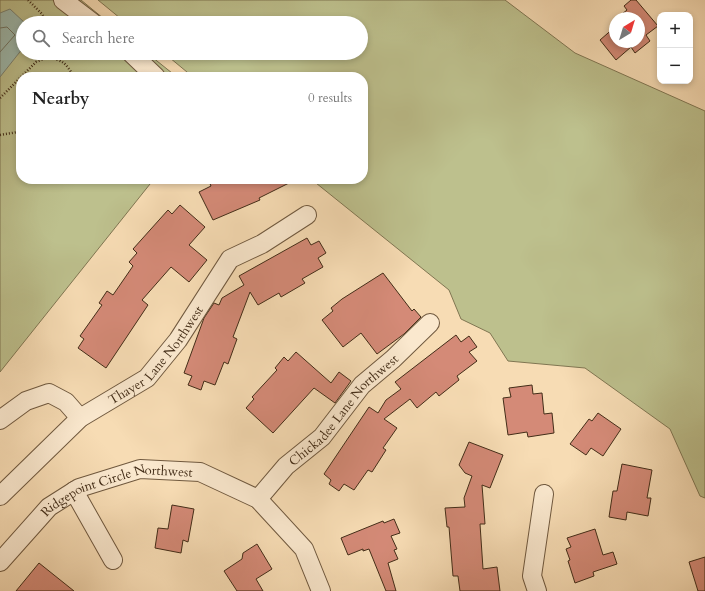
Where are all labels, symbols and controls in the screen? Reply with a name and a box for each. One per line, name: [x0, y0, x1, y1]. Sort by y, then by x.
north arrow: [609, 12, 645, 48]
map controls: [657, 12, 693, 84]
button: +: [657, 12, 693, 48]
search box: [16, 16, 368, 60]
icon: search: [30, 27, 52, 49]
text: Search here: [62, 28, 135, 48]
button: −: [657, 48, 693, 84]
text: Nearby: [32, 87, 89, 110]
text: 0 results: [308, 89, 352, 107]
street label: Thayer Lane Northwest: [105, 302, 208, 409]
street label: Chickadee Lane Northwest: [285, 351, 403, 470]
street label: Ridgepoint Circle Northwest: [37, 460, 193, 521]

